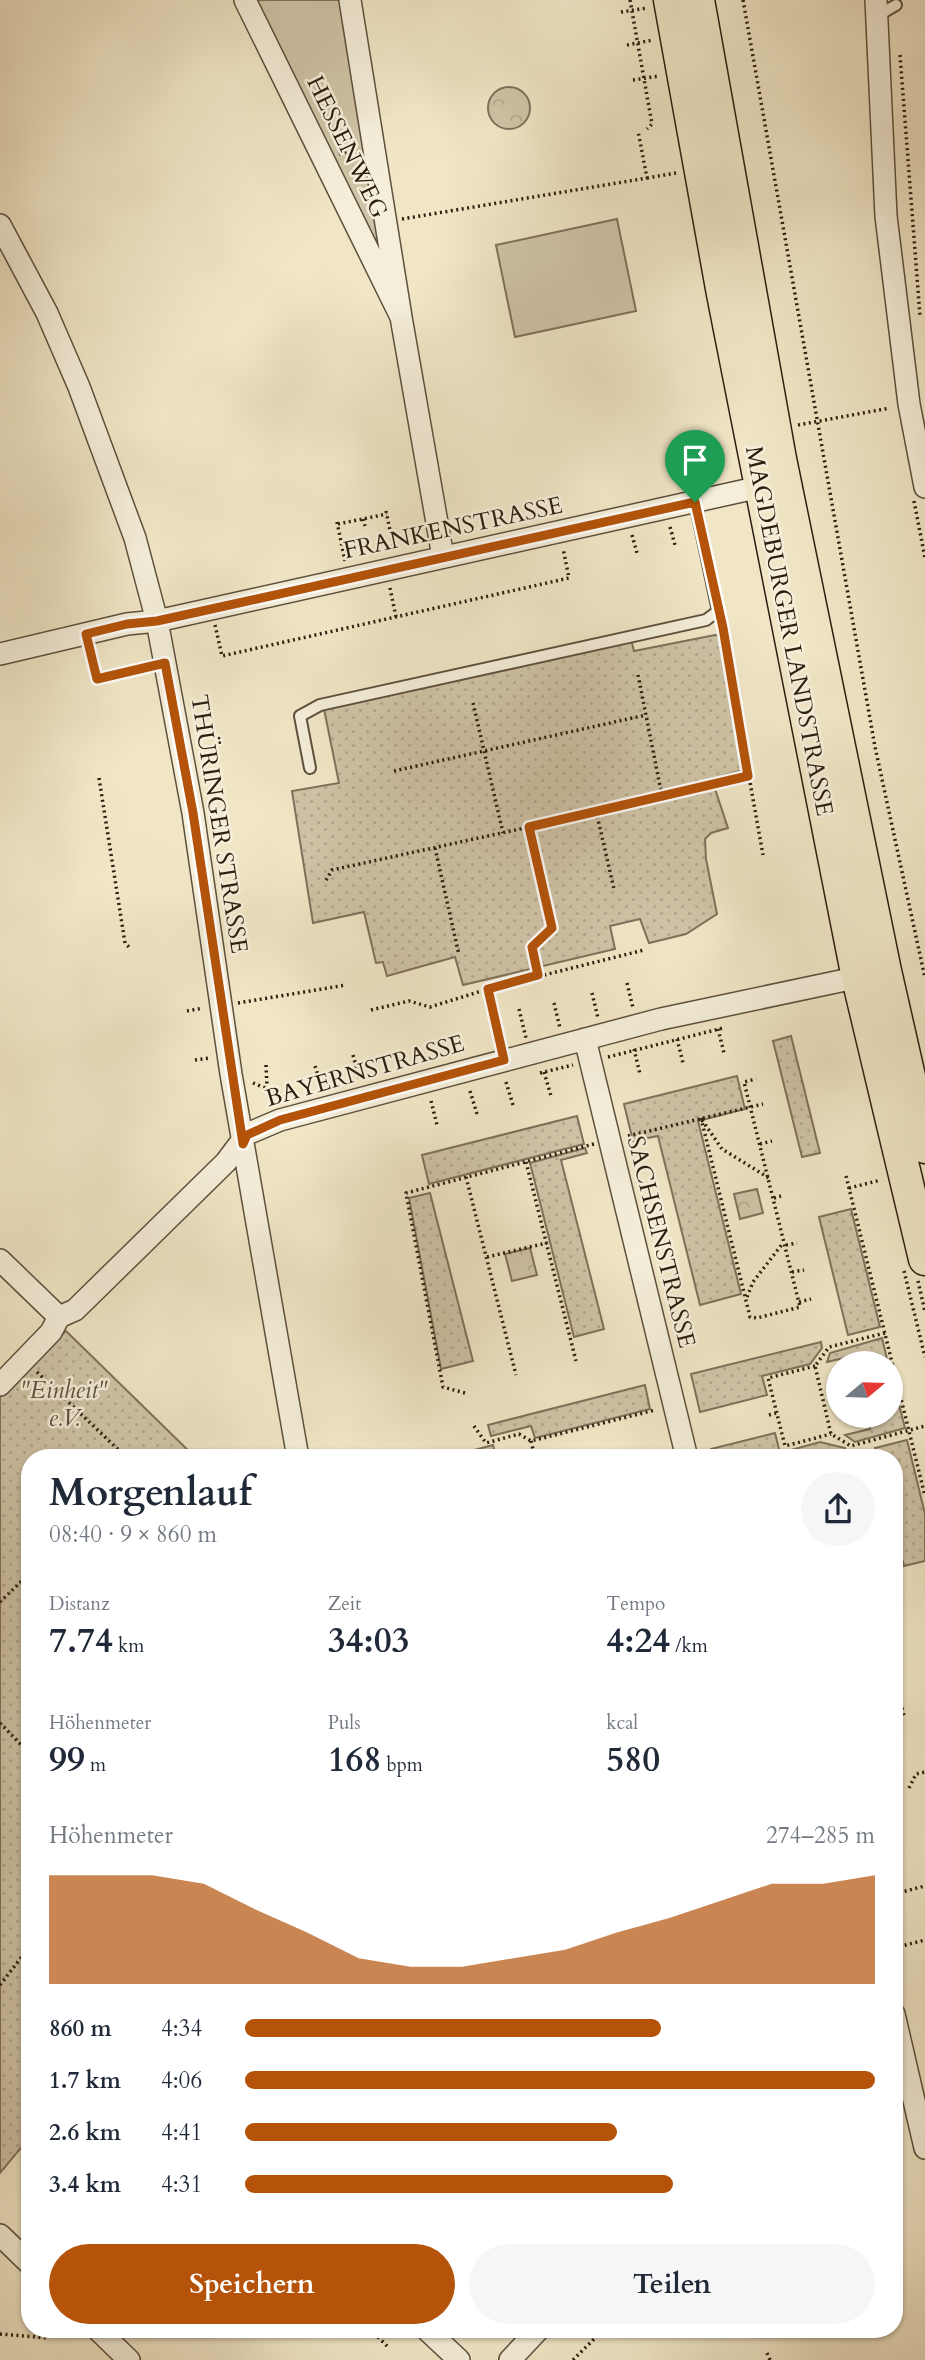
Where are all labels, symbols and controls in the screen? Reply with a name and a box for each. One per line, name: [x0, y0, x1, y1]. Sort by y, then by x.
street label: HESSENWEG: [298, 70, 396, 224]
pin: [665, 430, 725, 502]
icon: arrive: [676, 441, 714, 479]
street label: MAGDEBURGER LANDSTRASSE: [737, 443, 841, 819]
street label: FRANKENSTRASSE: [340, 489, 566, 567]
street label: THÜRINGER STRASSE: [182, 692, 256, 956]
street label: BAYERNSTRASSE: [262, 1027, 468, 1115]
street label: SACHSENSTRASSE: [619, 1133, 703, 1351]
north arrow: [826, 1351, 903, 1428]
map controls: [826, 1351, 903, 1428]
park label: "Einheit" e.V.: [20, 1374, 108, 1435]
text: Morgenlauf: [49, 1467, 252, 1519]
button: share: [801, 1472, 875, 1546]
text: 08:40 · 9 × 860 m: [49, 1519, 217, 1550]
text: Distanz: [49, 1591, 110, 1617]
text: Zeit: [328, 1591, 361, 1617]
text: Tempo: [606, 1591, 665, 1617]
text: 7.74: [49, 1617, 113, 1665]
text: 34:03: [328, 1617, 410, 1665]
text: 4:24: [606, 1617, 670, 1665]
text: km: [113, 1633, 144, 1659]
text: /km: [670, 1633, 708, 1659]
text: Höhenmeter: [49, 1710, 151, 1736]
text: Puls: [328, 1710, 361, 1736]
text: kcal: [606, 1710, 638, 1736]
text: 99: [49, 1736, 85, 1784]
text: 168: [328, 1736, 381, 1784]
text: 580: [606, 1736, 660, 1784]
text: m: [85, 1752, 106, 1778]
text: bpm: [381, 1752, 423, 1778]
text: Höhenmeter: [49, 1820, 173, 1851]
text: 274–285 m: [766, 1820, 875, 1851]
text: 860 m: [49, 2013, 112, 2044]
text: 4:34: [161, 2013, 202, 2044]
text: 1.7 km: [49, 2065, 121, 2096]
text: 4:06: [161, 2065, 202, 2096]
text: 2.6 km: [49, 2117, 121, 2148]
text: 4:41: [161, 2117, 202, 2148]
text: 3.4 km: [49, 2169, 121, 2200]
text: 4:31: [161, 2169, 202, 2200]
button: Speichern: [49, 2244, 455, 2324]
button: Teilen: [469, 2244, 875, 2324]

